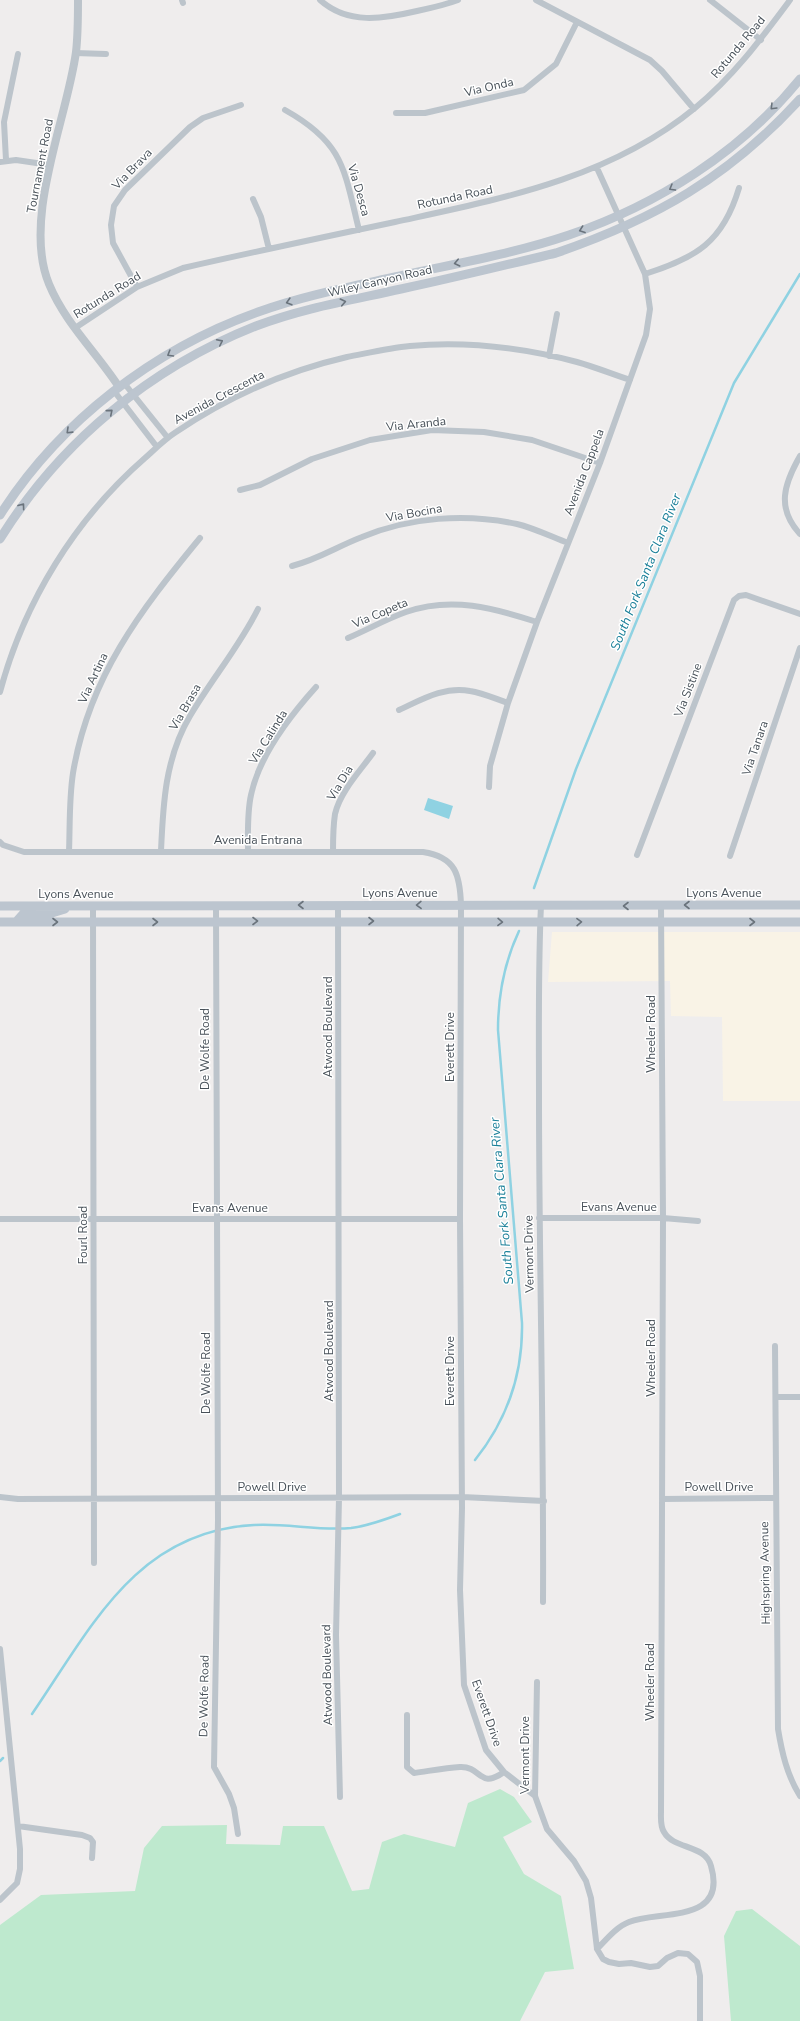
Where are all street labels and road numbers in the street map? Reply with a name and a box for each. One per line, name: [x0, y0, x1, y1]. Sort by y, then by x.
street label: Rotunda Road: [707, 13, 769, 81]
street label: Via Onda: [462, 74, 515, 101]
street label: Tournament Road: [23, 117, 57, 215]
street label: Via Brava: [108, 145, 156, 194]
street label: Via Desca: [344, 161, 374, 218]
street label: Rotunda Road: [416, 181, 494, 213]
street label: Wiley Canyon Road: [326, 261, 434, 301]
street label: Rotunda Road: [70, 268, 144, 322]
street label: Avenida Crescenta: [171, 366, 267, 428]
street label: Via Aranda: [384, 413, 447, 435]
street label: Avenida Cappela: [560, 426, 608, 518]
street label: Via Bocina: [384, 500, 443, 526]
street label: Via Copeta: [349, 594, 410, 632]
street label: Via Artina: [74, 650, 112, 707]
street label: Via Sistine: [670, 661, 706, 720]
street label: Via Brasa: [165, 681, 205, 734]
street label: Via Calinda: [244, 707, 291, 768]
street label: Via Tanara: [738, 718, 772, 778]
street label: Via Dia: [323, 762, 357, 804]
street label: Avenida Entrana: [214, 832, 302, 848]
street label: Lyons Avenue: [362, 885, 438, 901]
street label: Lyons Avenue: [686, 885, 762, 901]
street label: Lyons Avenue: [38, 886, 114, 902]
street label: Atwood Boulevard: [320, 976, 336, 1078]
street label: Wheeler Road: [643, 995, 659, 1073]
street label: De Wolfe Road: [197, 1008, 213, 1090]
street label: Everett Drive: [442, 1012, 458, 1082]
street label: Evans Avenue: [581, 1199, 657, 1215]
street label: Evans Avenue: [192, 1200, 268, 1216]
street label: Fourl Road: [75, 1206, 91, 1264]
street label: Vermont Drive: [520, 1215, 538, 1294]
street label: Atwood Boulevard: [321, 1300, 337, 1402]
street label: Wheeler Road: [643, 1319, 659, 1397]
street label: De Wolfe Road: [198, 1332, 214, 1414]
street label: Everett Drive: [442, 1336, 458, 1406]
street label: Powell Drive: [238, 1479, 306, 1495]
street label: Powell Drive: [685, 1479, 753, 1495]
street label: Highspring Avenue: [756, 1521, 774, 1625]
street label: Atwood Boulevard: [318, 1624, 336, 1726]
street label: Wheeler Road: [642, 1643, 658, 1721]
street label: De Wolfe Road: [195, 1655, 213, 1737]
street label: Everett Drive: [468, 1677, 506, 1749]
street label: Vermont Drive: [517, 1716, 533, 1795]

